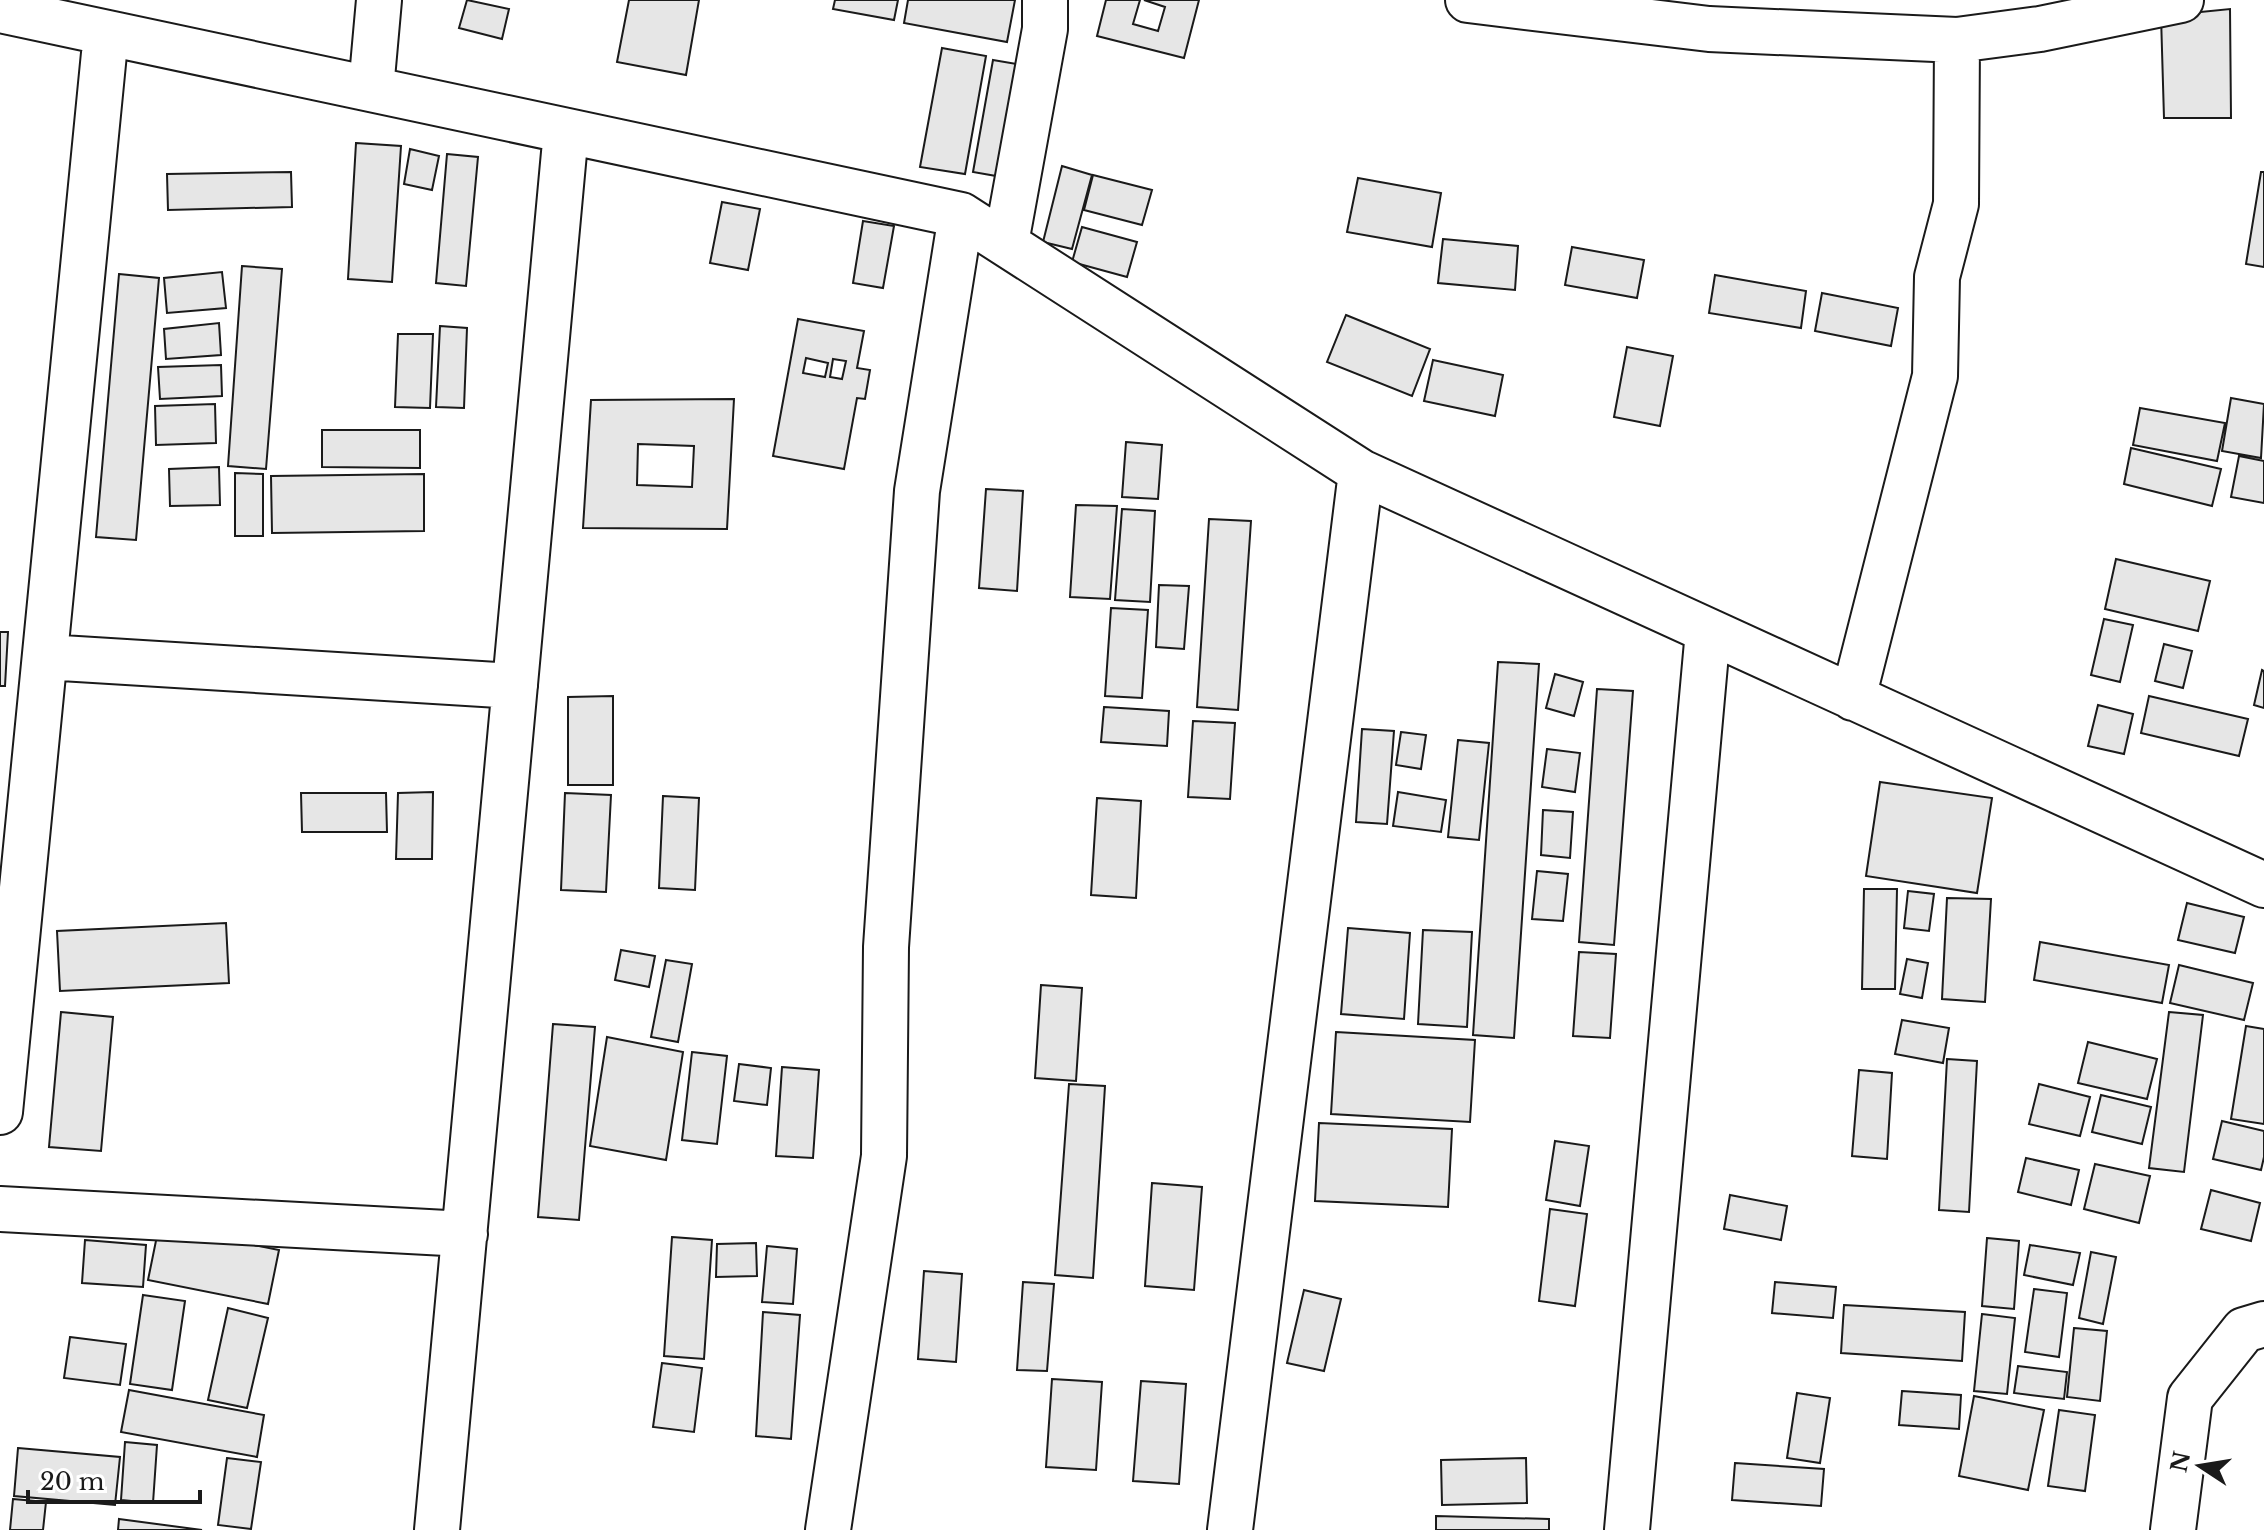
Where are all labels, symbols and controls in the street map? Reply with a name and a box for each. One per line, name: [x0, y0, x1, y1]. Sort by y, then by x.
north arrow: [2160, 1426, 2240, 1506]
text: N: [2166, 1449, 2196, 1475]
scale bar: [28, 1454, 200, 1504]
text: 20 m: [40, 1467, 105, 1496]

